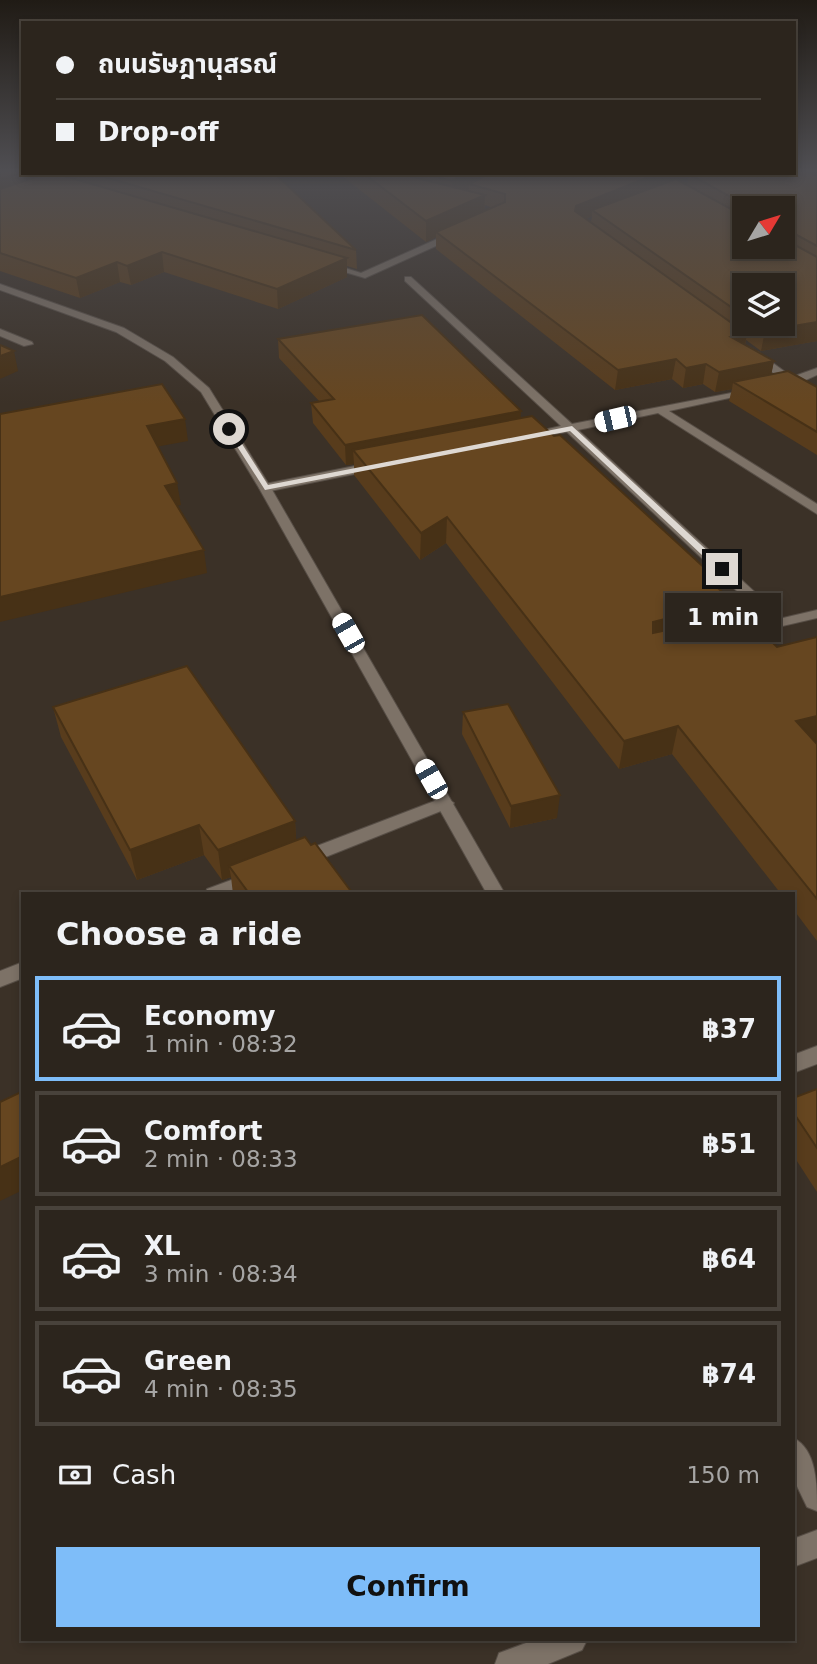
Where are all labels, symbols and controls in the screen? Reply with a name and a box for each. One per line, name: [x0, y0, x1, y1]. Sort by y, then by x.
text: ถนนรัษฎานุสรณ์: [98, 49, 277, 79]
text: Drop-off: [98, 117, 219, 147]
north arrow: [732, 196, 794, 259]
map controls: [732, 196, 795, 336]
button: layers: [732, 273, 795, 336]
car: [593, 404, 638, 434]
route start: [213, 413, 245, 445]
route end: [706, 553, 738, 585]
callout: 1 min: [664, 594, 780, 642]
text: 1 min: [687, 604, 759, 630]
car: [329, 610, 368, 656]
car: [412, 756, 451, 802]
text: Choose a ride: [56, 915, 302, 953]
icon: car: [60, 997, 123, 1060]
text: Economy: [144, 1001, 275, 1031]
text: ฿37: [702, 1014, 756, 1044]
text: 1 min · 08:32: [144, 1031, 298, 1057]
icon: car: [60, 1112, 123, 1175]
text: Comfort: [144, 1116, 262, 1146]
text: ฿51: [702, 1129, 756, 1159]
text: 2 min · 08:33: [144, 1146, 298, 1172]
icon: car: [60, 1227, 123, 1290]
text: XL: [144, 1231, 181, 1261]
text: ฿64: [702, 1244, 756, 1274]
text: 3 min · 08:34: [144, 1261, 298, 1287]
icon: car: [60, 1342, 123, 1405]
text: Green: [144, 1346, 232, 1376]
text: ฿74: [702, 1359, 756, 1389]
text: 4 min · 08:35: [144, 1376, 298, 1402]
icon: cash: [56, 1456, 94, 1494]
text: Cash: [112, 1460, 176, 1490]
text: 150 m: [686, 1462, 760, 1488]
button: Confirm: [56, 1547, 760, 1627]

